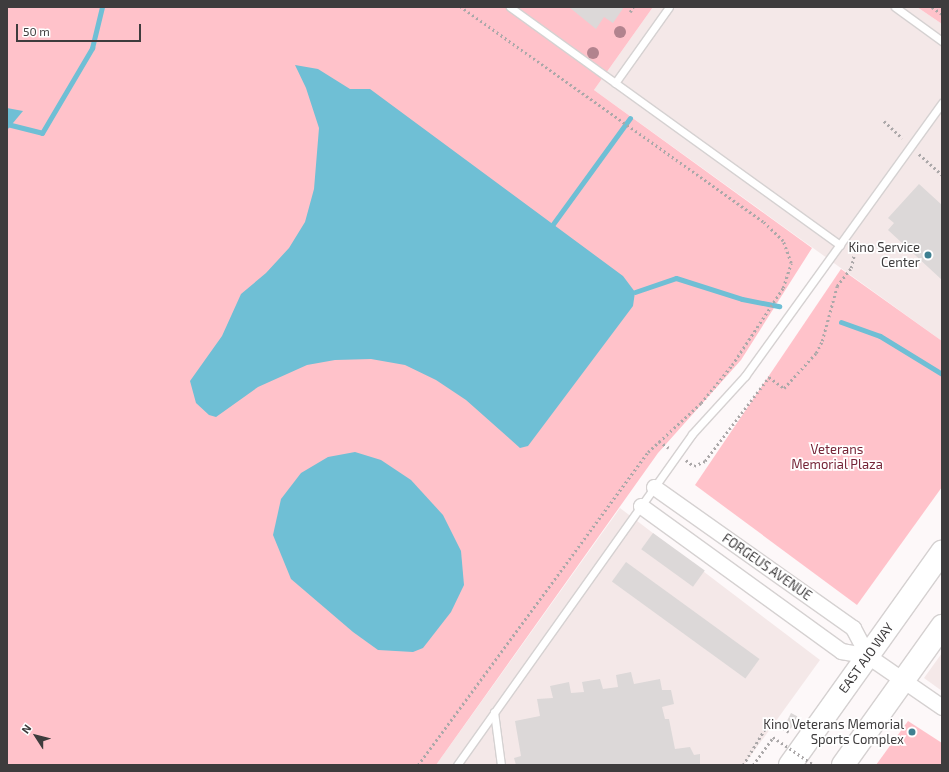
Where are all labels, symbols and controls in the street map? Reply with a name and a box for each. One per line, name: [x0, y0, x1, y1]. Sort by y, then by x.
scale bar: [18, 16, 143, 42]
text: 50 m: [23, 24, 50, 38]
place label: Kino Service Center: [848, 240, 920, 271]
marker: Kino Service Center: [923, 250, 933, 260]
park label: Veterans Memorial Plaza: [791, 442, 883, 473]
street label: FORGEUS AVENUE: [719, 530, 815, 604]
street label: EAST AJO WAY: [835, 619, 897, 697]
north arrow: [16, 716, 56, 756]
place label: Kino Veterans Memorial Sports Complex: [763, 717, 904, 748]
text: N: [18, 722, 33, 736]
marker: Kino Veterans Memorial Sports Complex: [907, 727, 917, 737]

